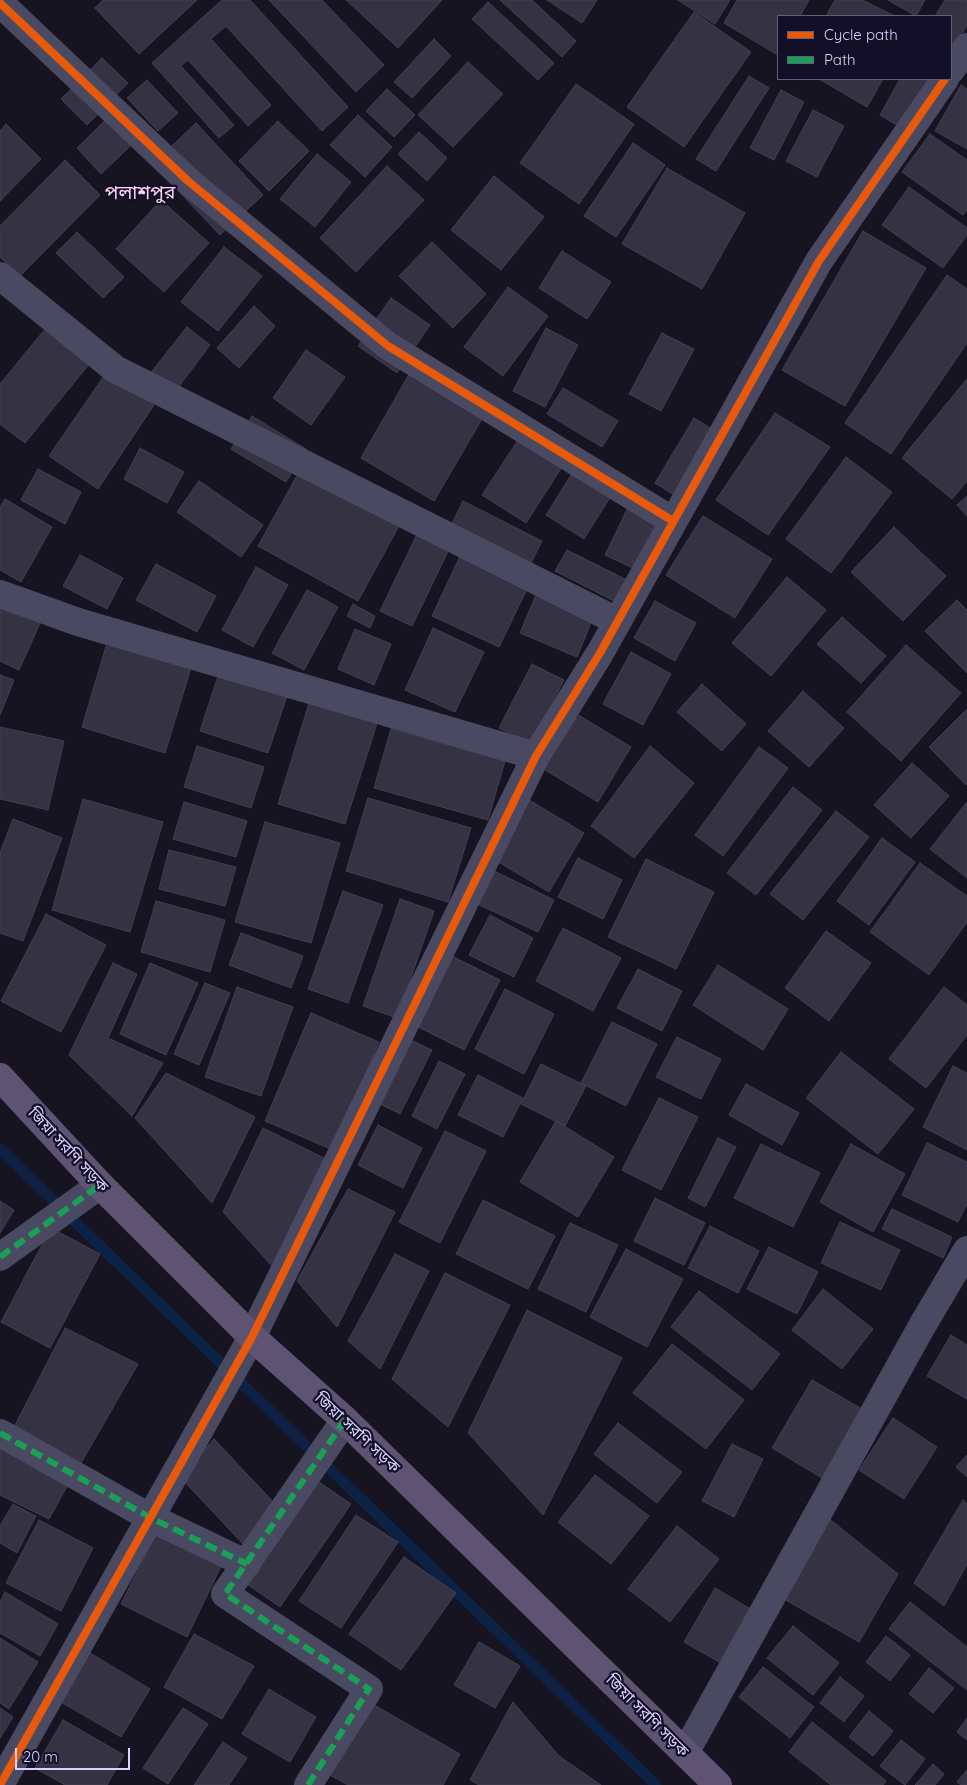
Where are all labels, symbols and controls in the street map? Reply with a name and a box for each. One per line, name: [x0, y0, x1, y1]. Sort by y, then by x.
legend: [777, 15, 952, 80]
text: Cycle path: [824, 25, 898, 44]
text: Path: [824, 50, 856, 69]
district label: পলাশপুর: [105, 182, 175, 204]
street label: জিয়া সরণি সড়ক: [24, 1104, 112, 1196]
street label: জিয়া সরণি সড়ক: [311, 1389, 403, 1477]
street label: জিয়া সরণি সড়ক: [602, 1671, 692, 1761]
scale bar: [18, 1738, 132, 1770]
text: 20 m: [23, 1747, 58, 1766]

